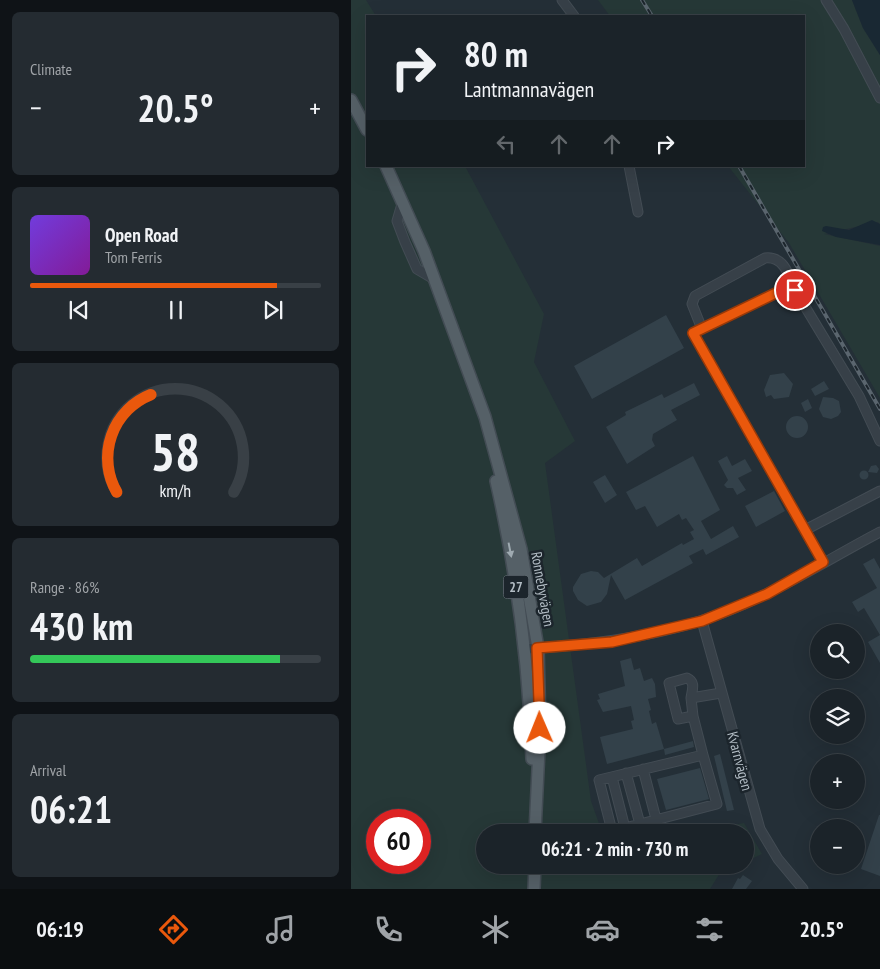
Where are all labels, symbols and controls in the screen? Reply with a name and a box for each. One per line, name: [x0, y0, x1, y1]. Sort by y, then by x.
text: 80 m: [464, 31, 528, 77]
icon: right: [381, 35, 446, 100]
text: Climate: [30, 59, 72, 79]
text: Lantmannavägen: [464, 75, 594, 103]
text: 20.5°: [137, 83, 214, 132]
text: −: [30, 89, 42, 126]
text: +: [309, 89, 321, 126]
icon: left: [492, 130, 520, 158]
icon: ahead: [545, 130, 573, 158]
icon: ahead: [598, 130, 626, 158]
icon: right: [651, 130, 679, 158]
text: Open Road: [105, 223, 178, 247]
text: Tom Ferris: [105, 247, 162, 267]
pin: [774, 269, 816, 311]
icon: arrive: [781, 276, 809, 304]
icon: previous: [65, 296, 93, 324]
icon: pause: [162, 296, 190, 324]
icon: next: [259, 296, 287, 324]
text: 58: [151, 418, 200, 485]
text: km/h: [160, 479, 191, 502]
one-way arrow: [506, 542, 514, 557]
street label: Ronnebyvägen: [527, 550, 559, 628]
road number: 27: [503, 576, 529, 598]
text: Range · 86%: [30, 577, 99, 597]
text: 430 km: [30, 601, 133, 650]
map controls: [810, 624, 865, 874]
button: search: [810, 624, 865, 679]
button: layers: [810, 689, 865, 744]
position arrow: [513, 701, 565, 753]
street label: Kvarnvägen: [723, 729, 757, 793]
button: +: [810, 754, 865, 809]
text: Arrival: [30, 760, 66, 780]
text: 06:21: [30, 784, 112, 833]
speed limit sign: 60: [366, 809, 431, 874]
button: −: [810, 819, 865, 874]
text: 06:21 · 2 min · 730 m: [542, 837, 688, 861]
icon: directions: [156, 912, 191, 947]
icon: music: [263, 912, 298, 947]
icon: phone: [371, 912, 406, 947]
icon: climate: [478, 912, 513, 947]
icon: car: [585, 912, 620, 947]
icon: filters: [692, 912, 727, 947]
text: 06:19: [36, 915, 84, 943]
text: 20.5°: [800, 915, 844, 943]

